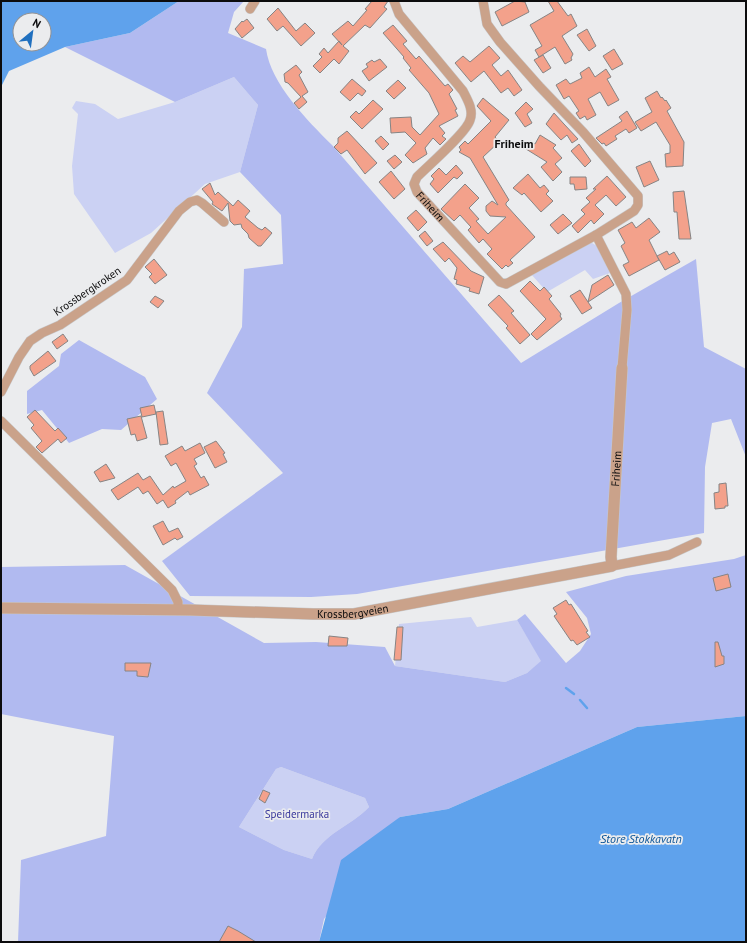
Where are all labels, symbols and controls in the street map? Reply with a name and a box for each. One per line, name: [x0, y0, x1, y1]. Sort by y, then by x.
north arrow: [12, 12, 52, 52]
text: N: [30, 15, 43, 31]
district label: Friheim: [494, 136, 534, 151]
street label: Friheim: [413, 189, 448, 225]
street label: Krossbergkroken: [51, 263, 123, 319]
street label: Friheim: [608, 450, 624, 487]
street label: Krossbergveien: [317, 601, 390, 621]
park label: Speidermarka: [265, 807, 329, 821]
water label: Store Stokkavatn: [600, 831, 682, 846]

